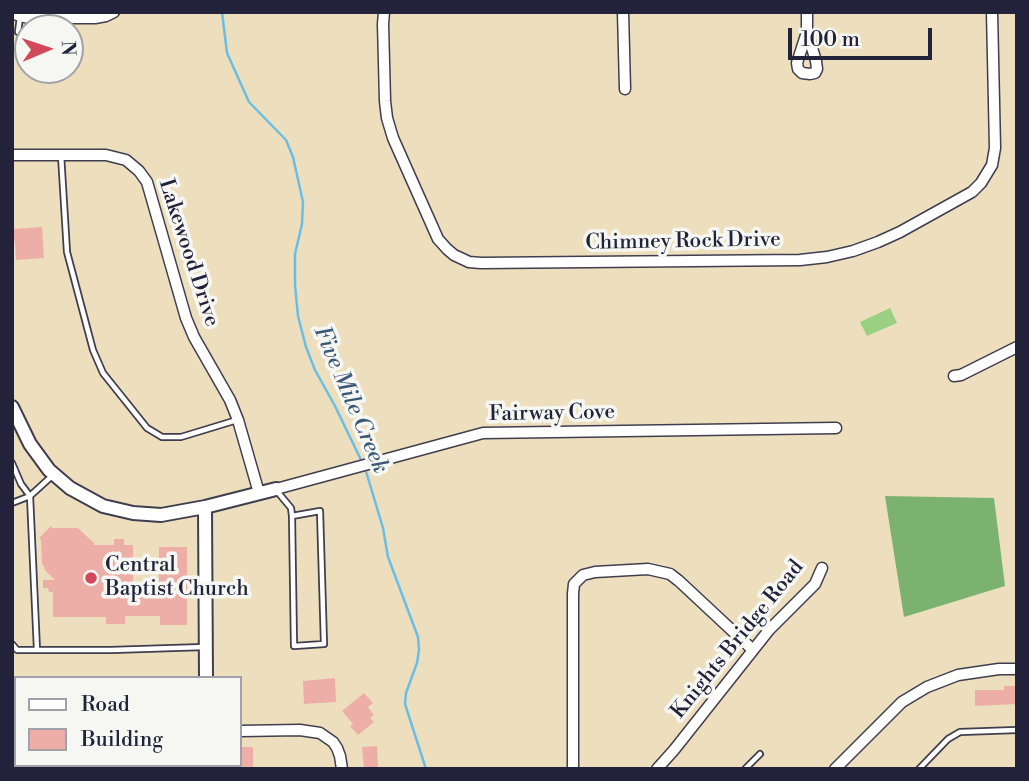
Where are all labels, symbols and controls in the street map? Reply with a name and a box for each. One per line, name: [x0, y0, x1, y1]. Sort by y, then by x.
north arrow: [14, 14, 84, 84]
scale bar: [791, 14, 934, 58]
text: 100 m: [801, 27, 860, 53]
text: N: [56, 40, 80, 56]
street label: Lakewood Drive: [152, 176, 224, 330]
street label: Chimney Rock Drive: [585, 228, 781, 256]
water label: Five Mile Creek: [307, 322, 393, 478]
street label: Fairway Cove: [489, 400, 615, 428]
place label: Central Baptist Church: [105, 553, 249, 603]
street label: Knights Bridge Road: [666, 556, 810, 724]
marker: Central Baptist Church: [83, 570, 99, 586]
legend: [14, 676, 242, 767]
text: Road: [81, 692, 130, 718]
text: Building: [81, 727, 163, 753]

